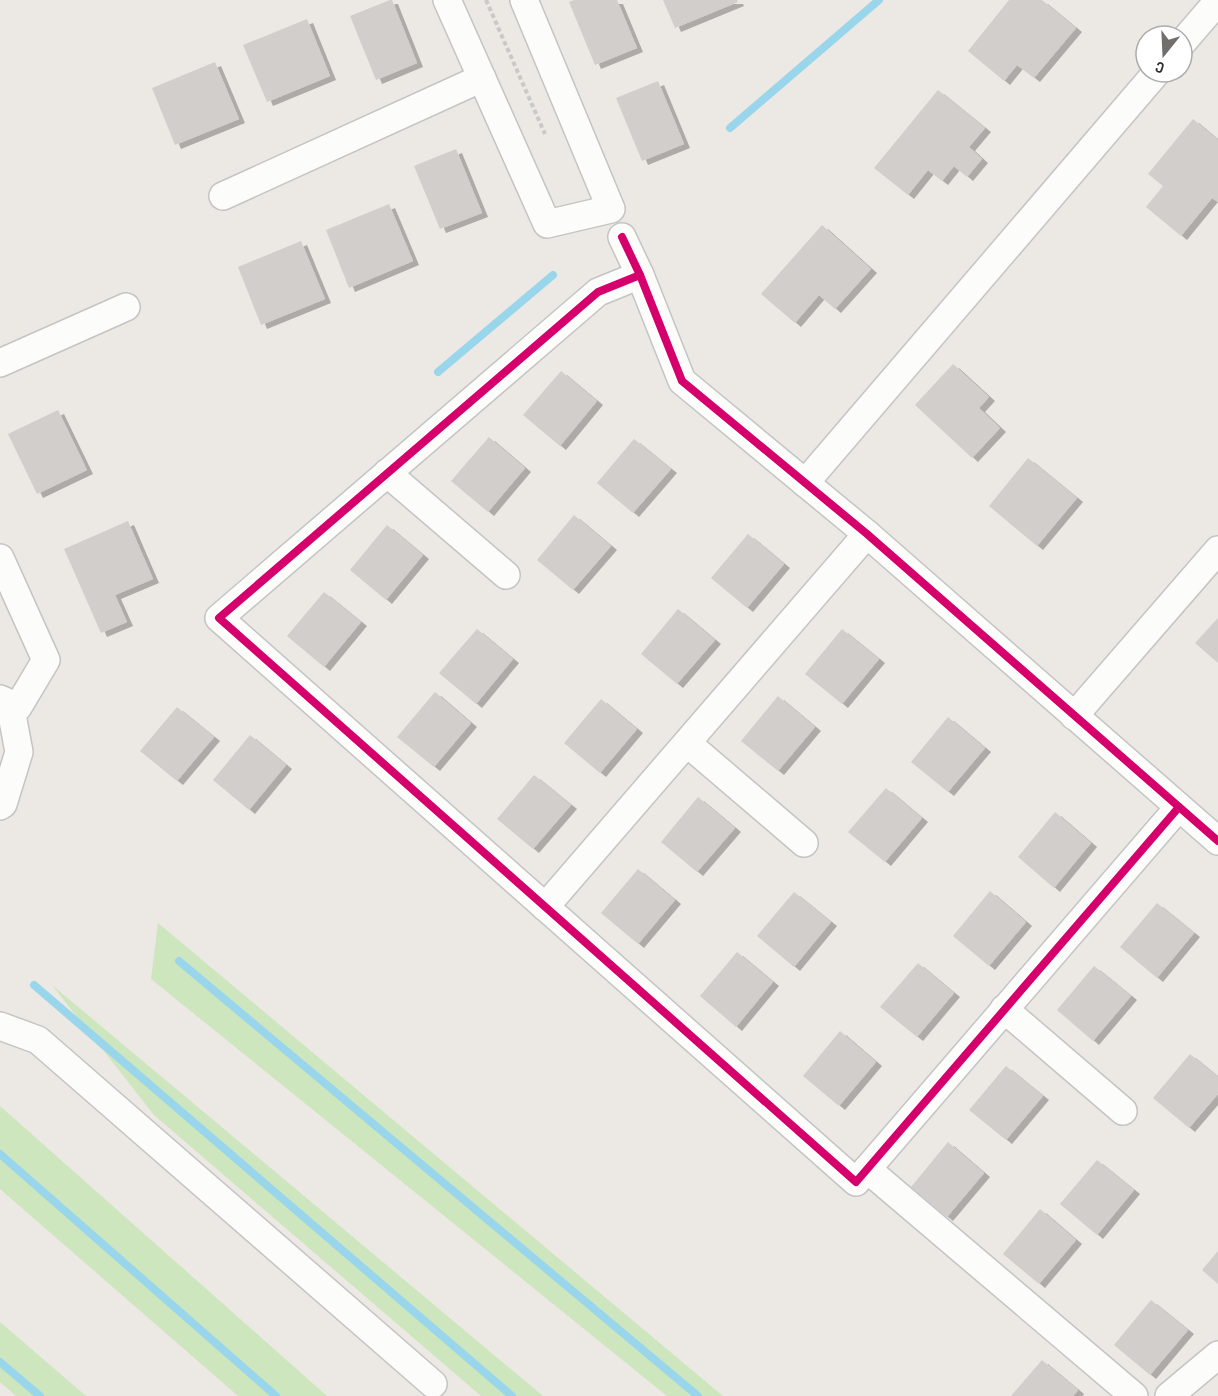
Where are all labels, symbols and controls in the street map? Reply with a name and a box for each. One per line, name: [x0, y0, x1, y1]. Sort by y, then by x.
north arrow: [1134, 24, 1194, 84]
text: С: [1153, 57, 1167, 77]

